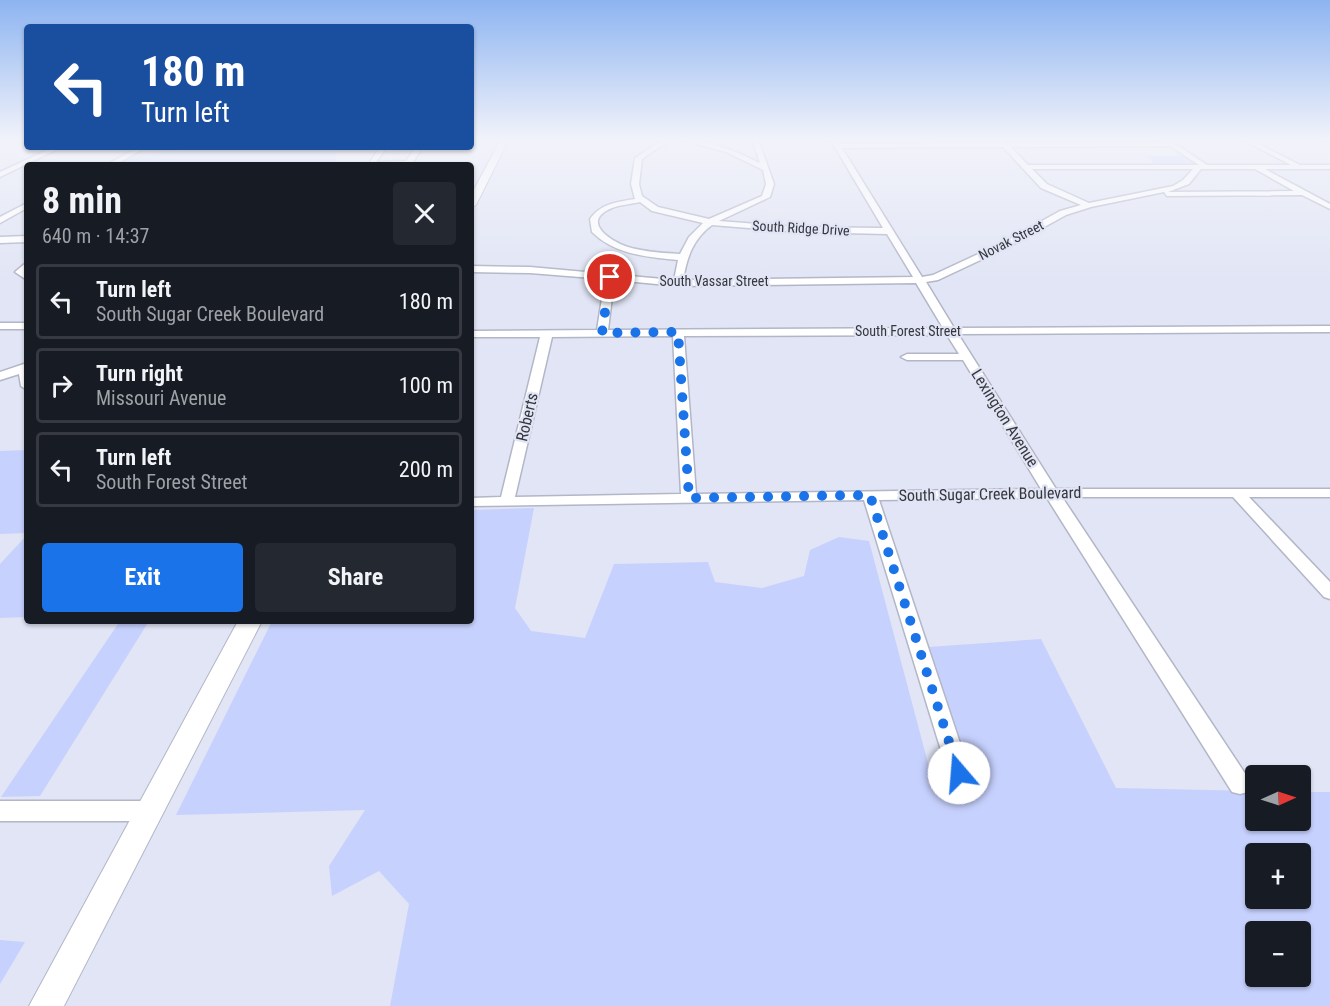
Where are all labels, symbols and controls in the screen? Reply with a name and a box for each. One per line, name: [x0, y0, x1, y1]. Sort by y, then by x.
text: 180 m: [141, 47, 246, 96]
icon: left: [42, 48, 120, 126]
text: Turn left: [141, 97, 230, 129]
text: 8 min: [42, 180, 122, 222]
button: close: [393, 182, 456, 245]
street label: South Ridge Drive: [752, 217, 850, 239]
street label: Novak Street: [976, 217, 1046, 263]
text: 640 m · 14:37: [42, 224, 149, 248]
pin: [584, 251, 635, 302]
icon: arrive: [593, 260, 626, 293]
street label: South Vassar Street: [659, 273, 769, 289]
text: Turn left: [96, 277, 171, 302]
icon: left: [45, 285, 78, 318]
text: 180 m: [399, 289, 453, 314]
text: South Sugar Creek Boulevard: [96, 302, 324, 326]
street label: South Forest Street: [855, 323, 961, 339]
text: Turn right: [96, 361, 183, 386]
street label: Lexington Avenue: [967, 366, 1043, 470]
icon: right: [45, 369, 78, 402]
text: 100 m: [399, 373, 453, 398]
text: Missouri Avenue: [96, 386, 227, 410]
street label: Roberts: [512, 391, 542, 443]
text: Turn left: [96, 445, 171, 470]
icon: left: [45, 453, 78, 486]
text: 200 m: [399, 457, 453, 482]
text: South Forest Street: [96, 470, 247, 494]
street label: South Sugar Creek Boulevard: [899, 483, 1081, 505]
button: Exit: [42, 543, 243, 612]
button: Share: [255, 543, 456, 612]
position arrow: [927, 741, 991, 805]
north arrow: [1245, 765, 1311, 831]
map controls: [1245, 765, 1311, 987]
button: +: [1245, 843, 1311, 909]
button: −: [1245, 921, 1311, 987]

